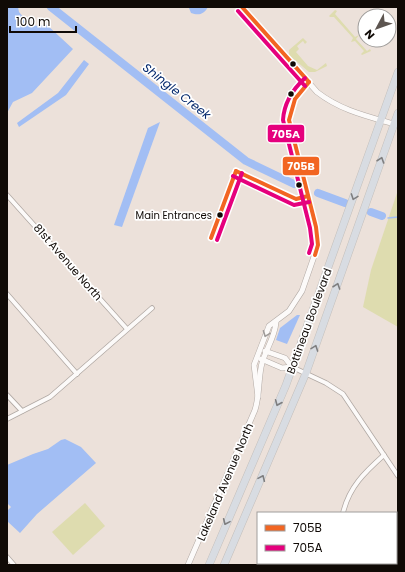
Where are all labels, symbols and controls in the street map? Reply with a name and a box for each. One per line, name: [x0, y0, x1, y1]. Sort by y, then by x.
scale bar: [10, 8, 76, 34]
north arrow: [357, 8, 397, 48]
text: 100 m: [16, 13, 50, 30]
text: N: [361, 26, 378, 43]
water label: Shingle Creek: [139, 59, 215, 123]
unlabelled marker: [288, 59, 298, 69]
unlabelled marker: [286, 89, 296, 99]
line badge: 705A: [267, 124, 305, 143]
text: 705A: [272, 126, 300, 142]
line badge: 705B: [282, 156, 320, 176]
one-way arrow: [377, 156, 385, 163]
text: 705B: [287, 158, 315, 174]
unlabelled marker: [294, 180, 304, 190]
one-way arrow: [350, 193, 358, 200]
place label: Main Entrances: [136, 208, 212, 223]
marker: Main Entrances: [215, 210, 225, 220]
street label: 81st Avenue North: [30, 220, 106, 304]
street label: Bottineau Boulevard: [282, 266, 336, 376]
one-way arrow: [332, 282, 341, 289]
one-way arrow: [263, 330, 271, 337]
one-way arrow: [310, 344, 318, 351]
one-way arrow: [275, 399, 283, 407]
street label: Lakeland Avenue North: [193, 421, 257, 543]
one-way arrow: [257, 474, 265, 481]
legend: [257, 512, 397, 564]
one-way arrow: [223, 518, 231, 526]
text: 705B: [293, 519, 322, 536]
text: 705A: [293, 539, 323, 556]

